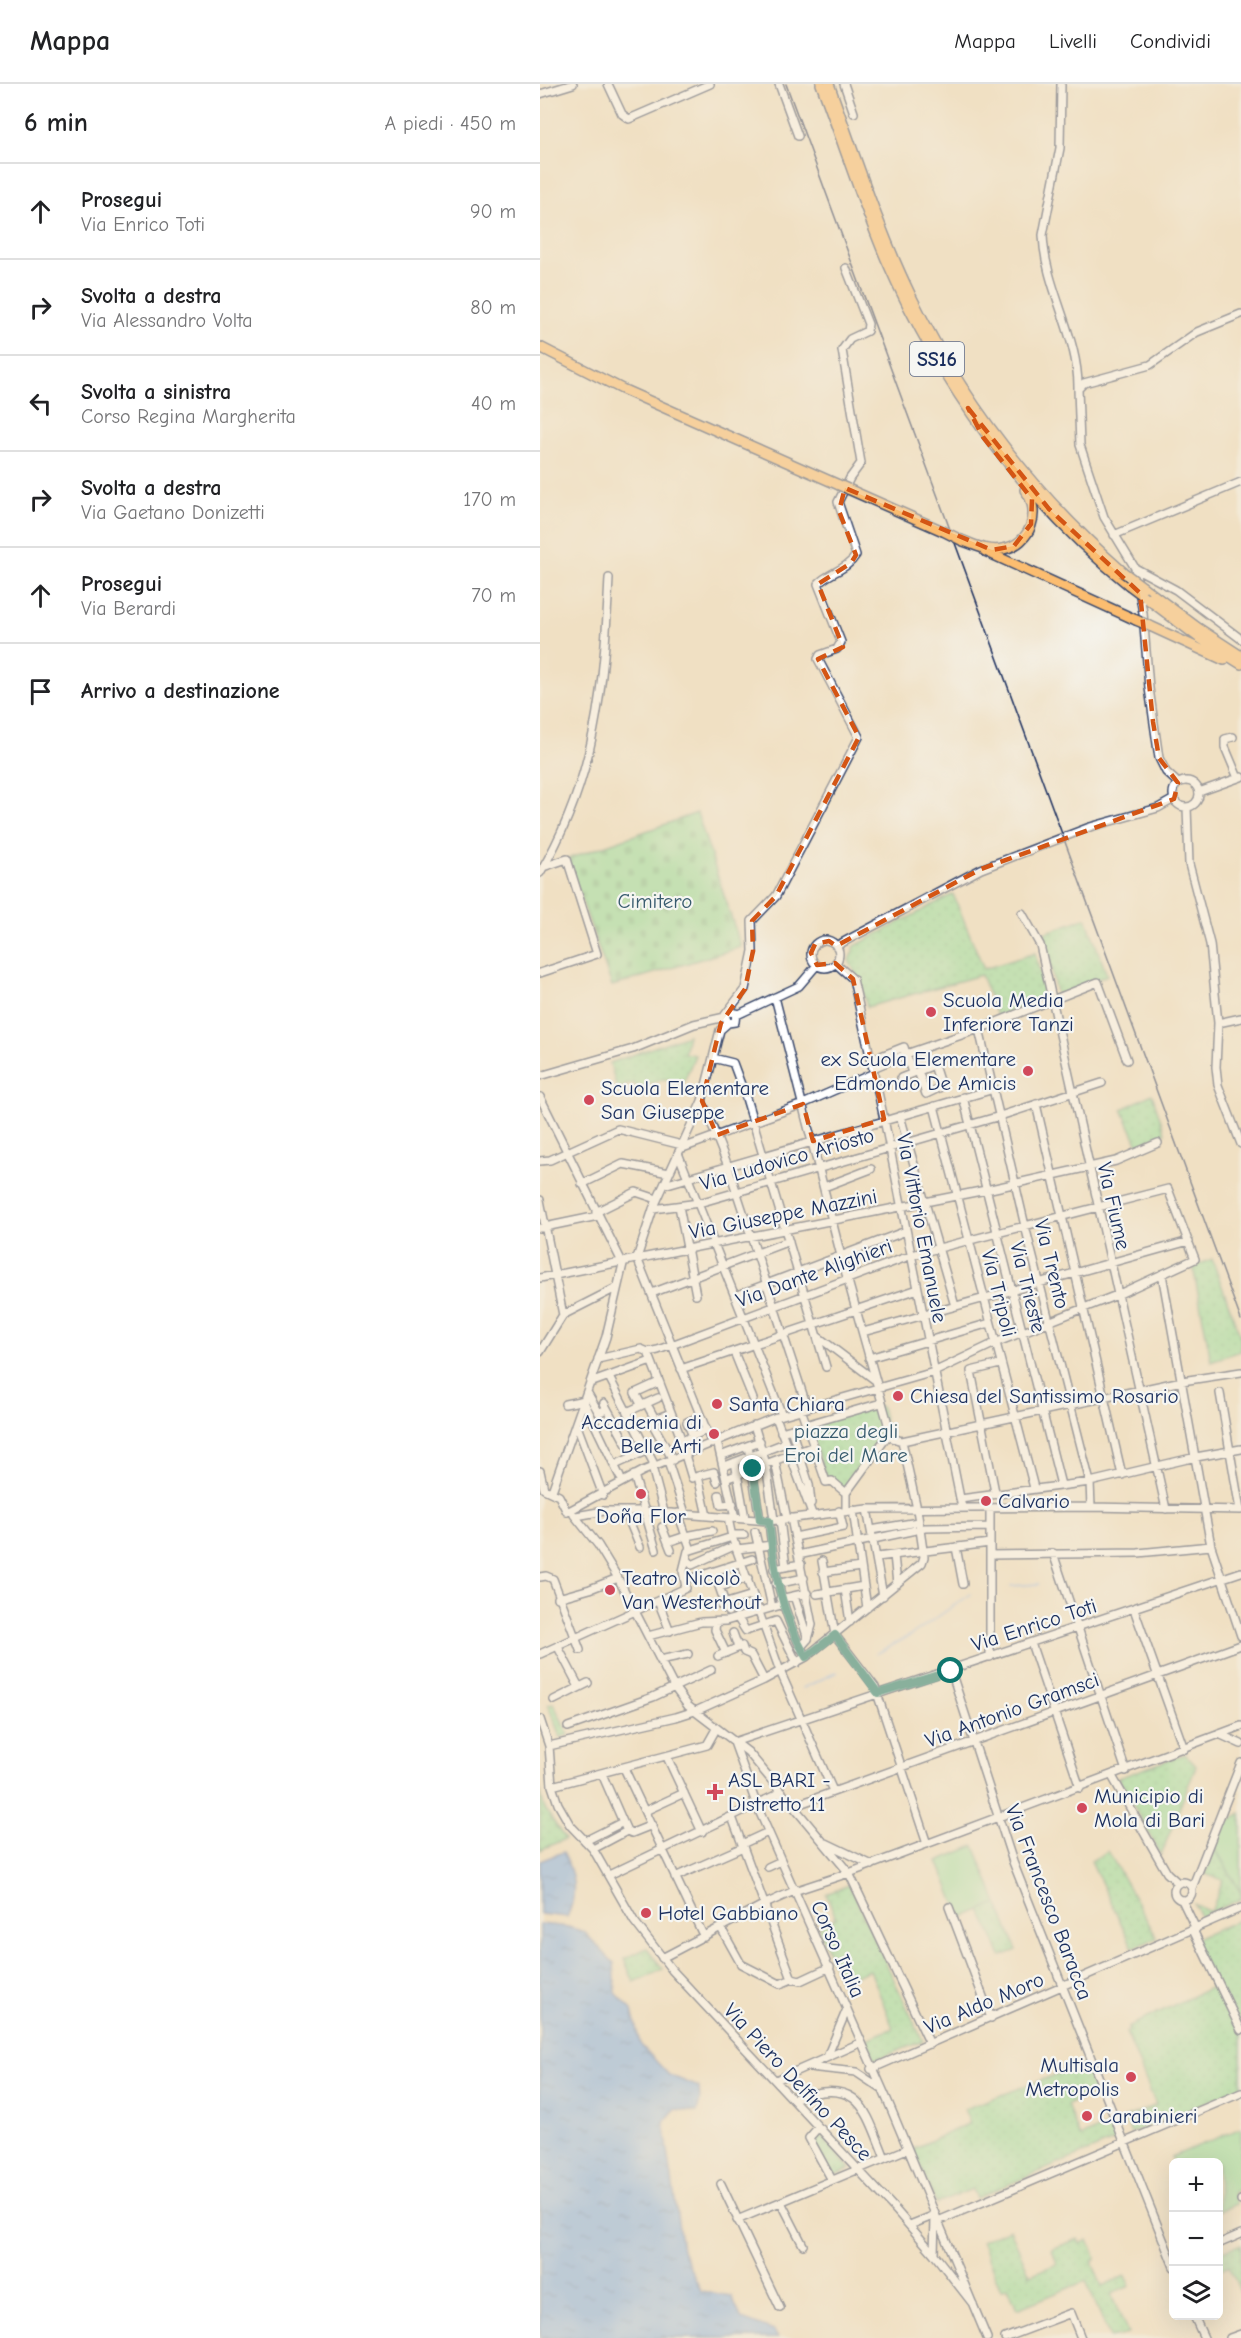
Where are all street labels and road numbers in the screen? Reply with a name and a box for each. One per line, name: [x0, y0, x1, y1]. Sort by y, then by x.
road number: SS16: [910, 342, 964, 376]
street label: Via Ludovico Ariosto: [697, 1123, 877, 1195]
street label: Via Vittorio Emanuele: [892, 1131, 952, 1325]
street label: Via Fiume: [1092, 1160, 1136, 1252]
street label: Via Giuseppe Mazzini: [687, 1184, 879, 1244]
street label: Via Trento: [1029, 1217, 1075, 1311]
street label: Via Dante Alighieri: [732, 1234, 896, 1312]
street label: Via Trieste: [1005, 1239, 1051, 1335]
street label: Via Tripoli: [977, 1247, 1021, 1339]
street label: Via Enrico Toti: [968, 1593, 1100, 1657]
street label: Via Antonio Gramsci: [922, 1667, 1102, 1753]
street label: Via Francesco Baracca: [1001, 1801, 1097, 2003]
street label: Corso Italia: [806, 1897, 870, 2001]
street label: Via Aldo Moro: [921, 1967, 1047, 2039]
street label: Via Piero Delfino Pesce: [719, 1998, 877, 2166]

